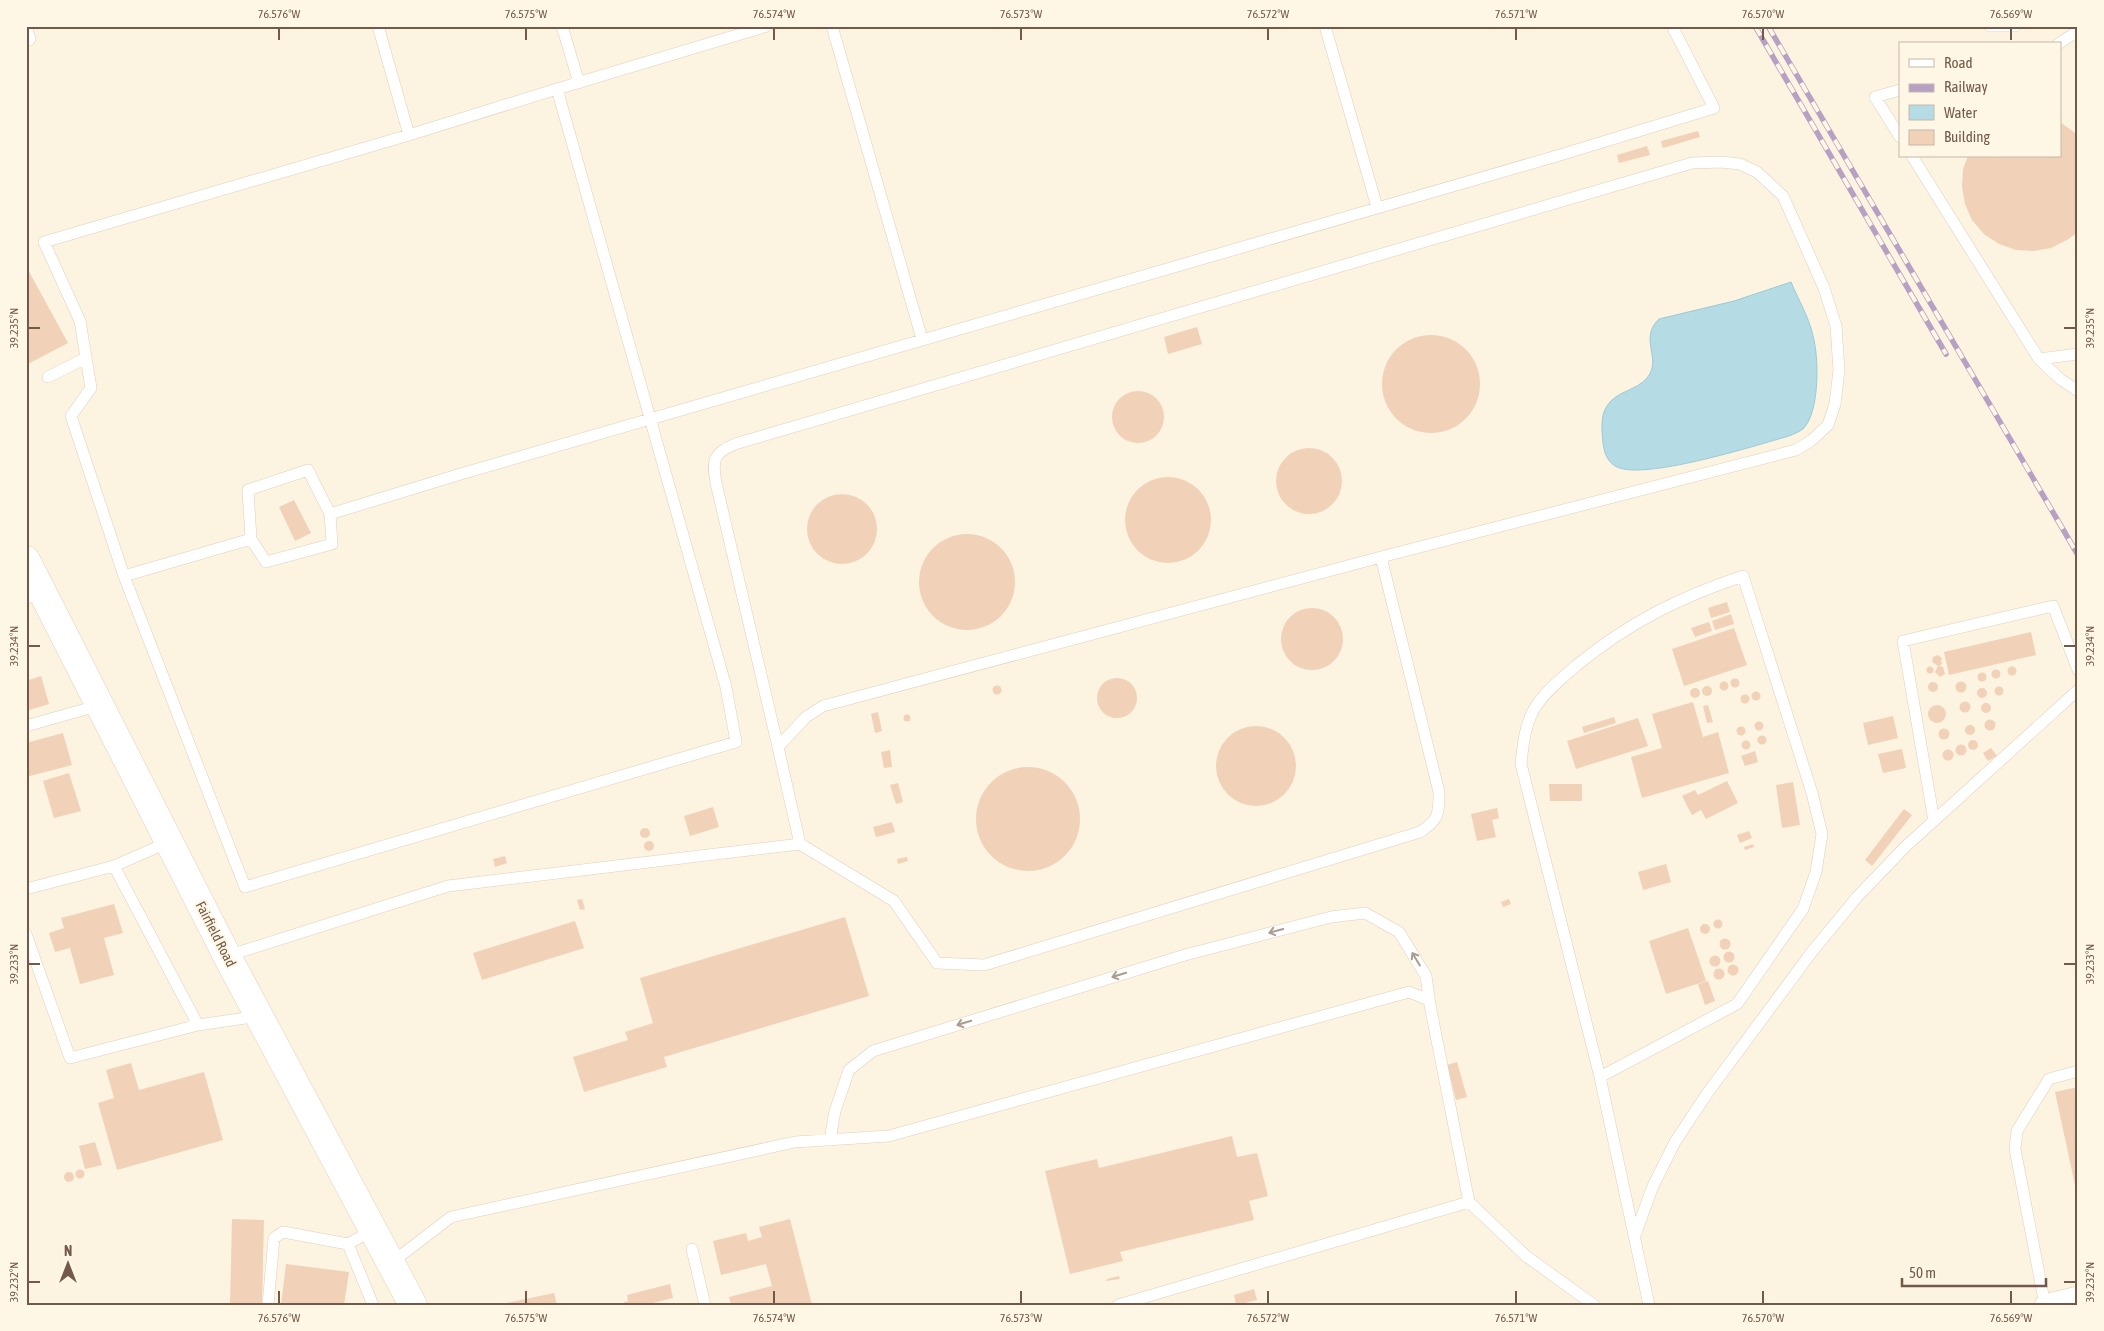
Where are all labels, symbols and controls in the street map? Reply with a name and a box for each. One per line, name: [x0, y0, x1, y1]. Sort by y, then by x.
text: 76.576°W: [258, 7, 300, 21]
text: 76.575°W: [505, 7, 547, 21]
text: 76.574°W: [753, 7, 795, 21]
text: 76.573°W: [1000, 7, 1042, 21]
text: 76.572°W: [1247, 7, 1289, 21]
text: 76.571°W: [1495, 7, 1537, 21]
text: 76.570°W: [1742, 7, 1784, 21]
text: 76.569°W: [1990, 7, 2032, 21]
legend: [1899, 42, 2062, 158]
text: Road: [1944, 54, 1973, 71]
text: Railway: [1944, 78, 1988, 95]
text: Water: [1944, 104, 1977, 121]
text: Building: [1944, 128, 1990, 145]
text: 39.235°N: [7, 308, 21, 348]
text: 39.235°N: [2083, 308, 2097, 348]
text: 39.234°N: [7, 626, 21, 666]
text: 39.234°N: [2083, 626, 2097, 666]
street label: Fairfield Road: [193, 899, 239, 969]
one-way arrow: [1268, 927, 1284, 936]
text: 39.233°N: [7, 944, 21, 984]
text: 39.233°N: [2083, 944, 2097, 984]
one-way arrow: [1410, 953, 1420, 967]
one-way arrow: [1112, 971, 1128, 981]
one-way arrow: [956, 1019, 972, 1029]
north arrow: [42, 1238, 92, 1288]
text: N: [64, 1243, 72, 1259]
scale bar: [1902, 1256, 2045, 1288]
text: 39.232°N: [7, 1262, 21, 1302]
text: 39.232°N: [2083, 1262, 2097, 1302]
text: 50 m: [1909, 1264, 1936, 1281]
text: 76.576°W: [258, 1311, 300, 1325]
text: 76.575°W: [505, 1311, 547, 1325]
text: 76.574°W: [753, 1311, 795, 1325]
text: 76.573°W: [1000, 1311, 1042, 1325]
text: 76.572°W: [1247, 1311, 1289, 1325]
text: 76.571°W: [1495, 1311, 1537, 1325]
text: 76.570°W: [1742, 1311, 1784, 1325]
text: 76.569°W: [1990, 1311, 2032, 1325]

